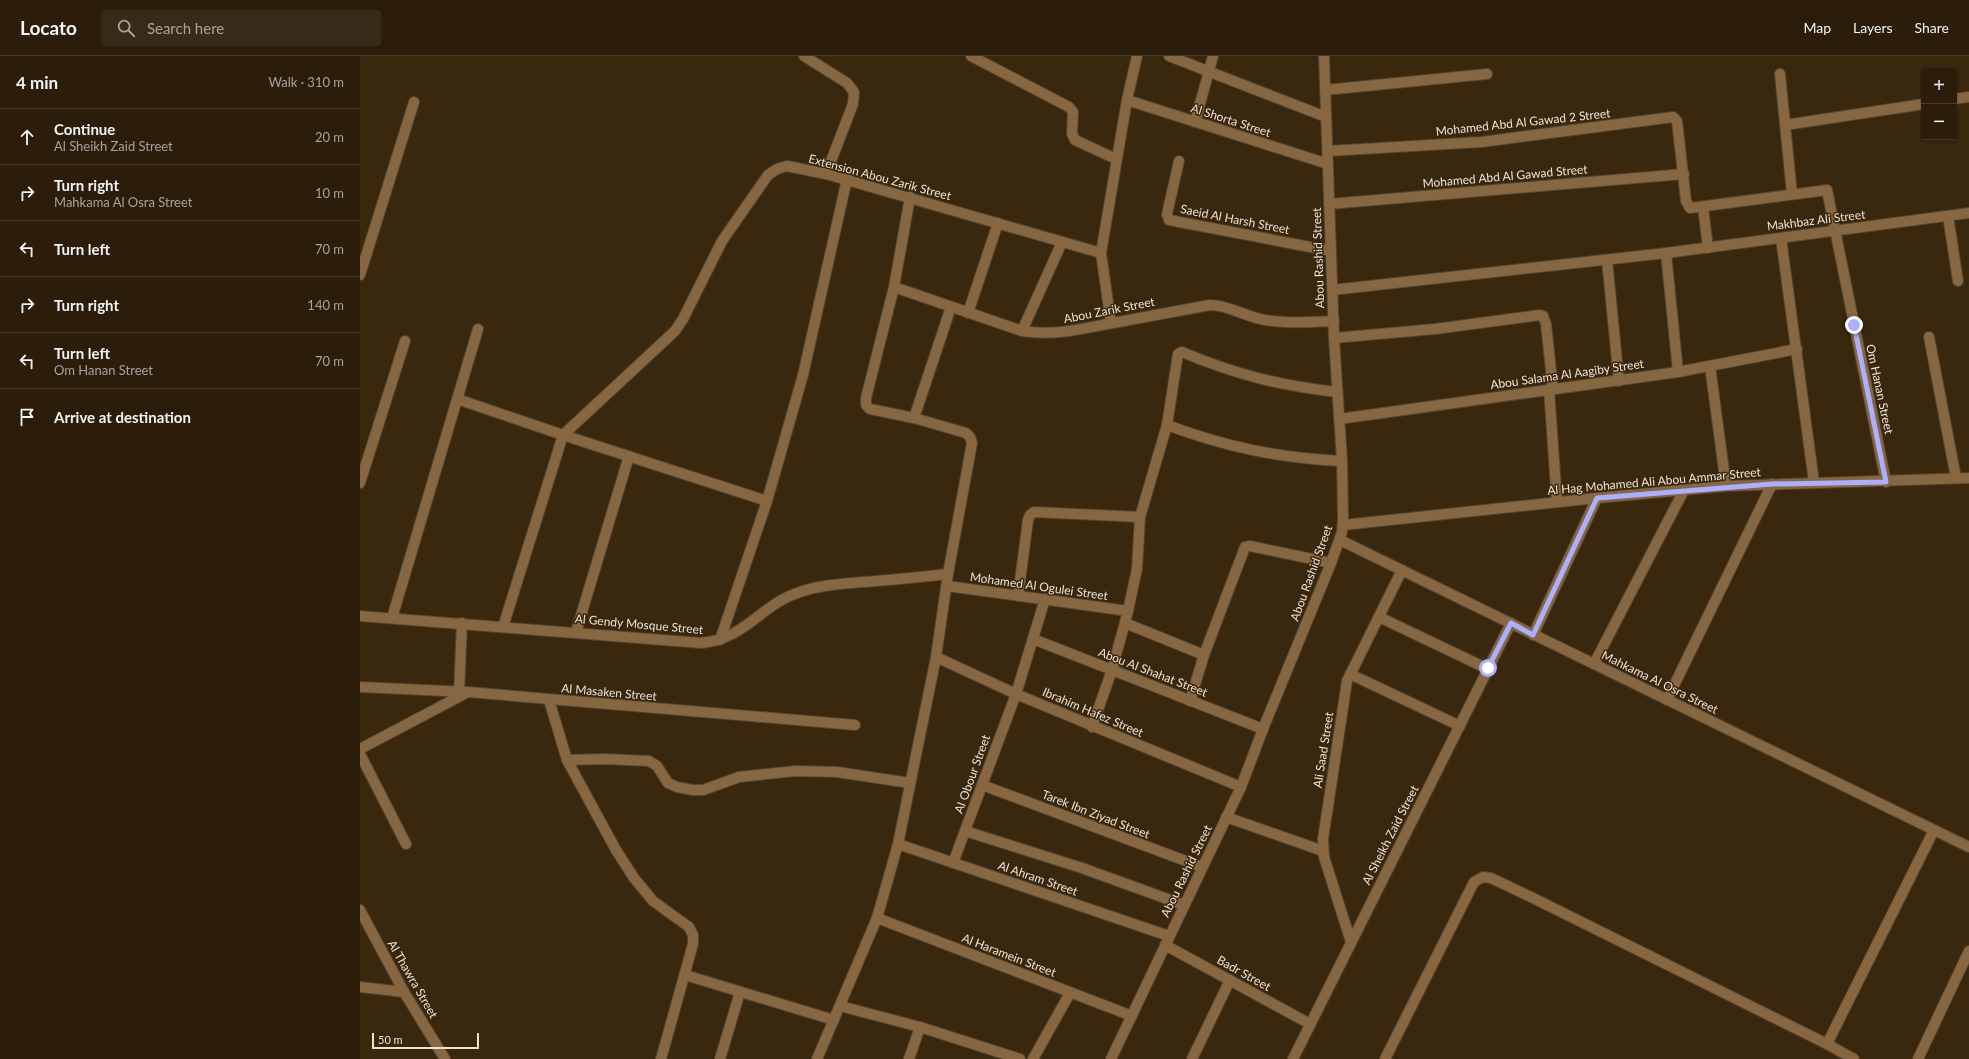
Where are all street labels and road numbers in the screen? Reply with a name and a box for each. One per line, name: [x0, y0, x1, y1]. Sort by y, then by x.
street label: Al Shorta Street: [1189, 100, 1274, 140]
street label: Mohamed Abd Al Gawad 2 Street: [1435, 105, 1612, 139]
street label: Extension Abou Zarik Street: [807, 151, 954, 203]
street label: Mohamed Abd Al Gawad Street: [1422, 161, 1589, 191]
street label: Saeid Al Harsh Street: [1179, 201, 1292, 237]
street label: Makhbaz Ali Street: [1766, 206, 1867, 233]
street label: Abou Rashid Street: [1309, 207, 1327, 309]
street label: Abou Zarik Street: [1062, 294, 1157, 326]
street label: Om Hanan Street: [1863, 343, 1897, 436]
street label: Abou Salama Al Aagiby Street: [1489, 356, 1645, 392]
street label: Al Hag Mohamed Ali Abou Ammar Street: [1547, 464, 1762, 498]
street label: Abou Rashid Street: [1287, 522, 1336, 623]
street label: Mohamed Al Ogulei Street: [969, 569, 1110, 603]
street label: Al Gendy Mosque Street: [574, 611, 704, 637]
street label: Abou Al Shahat Street: [1096, 644, 1210, 700]
street label: Mahkama Al Osra Street: [1599, 647, 1721, 717]
street label: Al Masaken Street: [561, 680, 658, 704]
street label: Ibrahim Hafez Street: [1040, 684, 1146, 740]
street label: Ali Saad Street: [1310, 710, 1337, 789]
street label: Al Obour Street: [951, 732, 993, 815]
street label: Al Sheikh Zaid Street: [1358, 782, 1422, 887]
street label: Tarek Ibn Ziyad Street: [1040, 786, 1153, 842]
street label: Abou Rashid Street: [1157, 822, 1215, 920]
street label: Al Ahram Street: [996, 857, 1080, 899]
street label: Al Haramein Street: [960, 930, 1059, 980]
street label: Al Thawra Street: [385, 937, 442, 1021]
street label: Badr Street: [1215, 952, 1274, 994]

